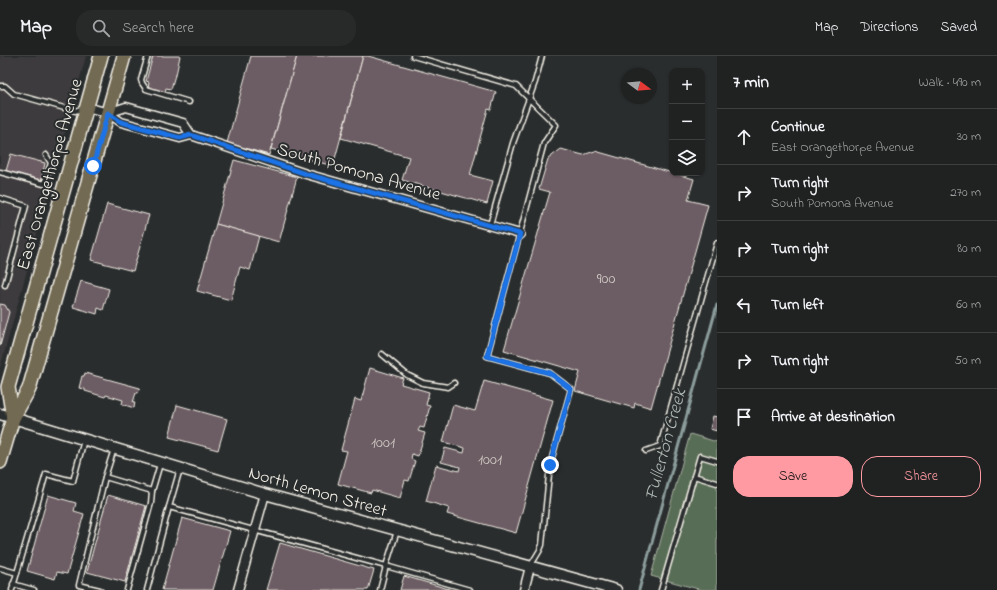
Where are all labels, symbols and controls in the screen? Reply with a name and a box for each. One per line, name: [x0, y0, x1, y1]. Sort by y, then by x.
search box: [76, 10, 356, 46]
text: Map: [20, 14, 52, 41]
icon: search: [90, 17, 112, 39]
text: Search here: [122, 17, 194, 39]
text: Map: [815, 17, 838, 38]
text: Directions: [860, 17, 918, 38]
text: Saved: [940, 17, 977, 38]
north arrow: [621, 68, 657, 104]
map controls: [669, 68, 705, 176]
button: +: [669, 68, 705, 104]
text: 7 min: [733, 70, 769, 95]
text: Walk · 490 m: [919, 73, 981, 92]
street label: East Orangethorpe Avenue: [11, 75, 92, 274]
button: −: [669, 104, 705, 140]
text: Continue: [771, 116, 825, 138]
icon: ahead: [733, 126, 755, 148]
text: 30 m: [957, 127, 981, 146]
street label: South Pomona Avenue: [274, 137, 444, 209]
text: East Orangethorpe Avenue: [771, 138, 914, 157]
button: layers: [669, 140, 705, 176]
route start: [84, 157, 102, 175]
text: Turn right: [771, 172, 829, 194]
icon: right: [733, 182, 755, 204]
text: 270 m: [950, 183, 981, 202]
text: South Pomona Avenue: [771, 194, 893, 213]
icon: right: [733, 238, 755, 260]
text: Turn right: [771, 238, 829, 260]
text: 80 m: [957, 239, 981, 258]
house number: 900: [597, 267, 615, 291]
icon: left: [733, 294, 755, 316]
text: Turn left: [771, 294, 824, 316]
text: 60 m: [956, 295, 981, 314]
icon: right: [733, 350, 755, 372]
text: Turn right: [771, 350, 829, 372]
text: 50 m: [955, 351, 981, 370]
water label: Fullerton Creek: [639, 385, 694, 504]
icon: arrive: [733, 406, 755, 428]
text: Arrive at destination: [771, 406, 895, 428]
house number: 1001: [371, 431, 395, 455]
house number: 1001: [478, 448, 502, 472]
route end: [541, 456, 559, 474]
button: Save: [733, 456, 853, 497]
button: Share: [861, 456, 981, 497]
street label: North Lemon Street: [245, 461, 390, 525]

